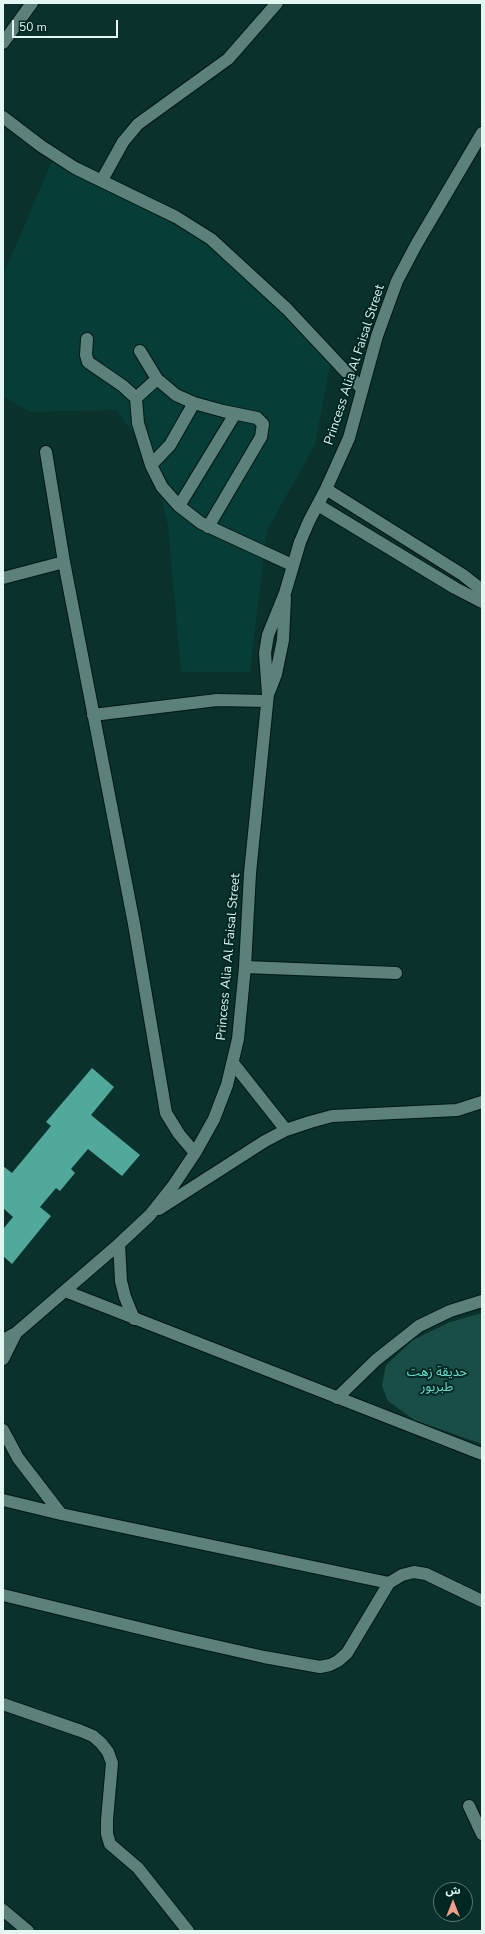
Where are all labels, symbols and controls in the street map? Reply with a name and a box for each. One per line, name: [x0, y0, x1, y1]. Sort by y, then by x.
scale bar: [14, 12, 120, 38]
text: 50 m: [19, 19, 47, 35]
street label: Princess Alia Al Faisal Street: [322, 283, 388, 447]
street label: Princess Alia Al Faisal Street: [214, 873, 244, 1041]
park label: حديقة زهت طبربور: [407, 1365, 467, 1396]
north arrow: [433, 1882, 473, 1922]
text: ش: [445, 1883, 461, 1898]

